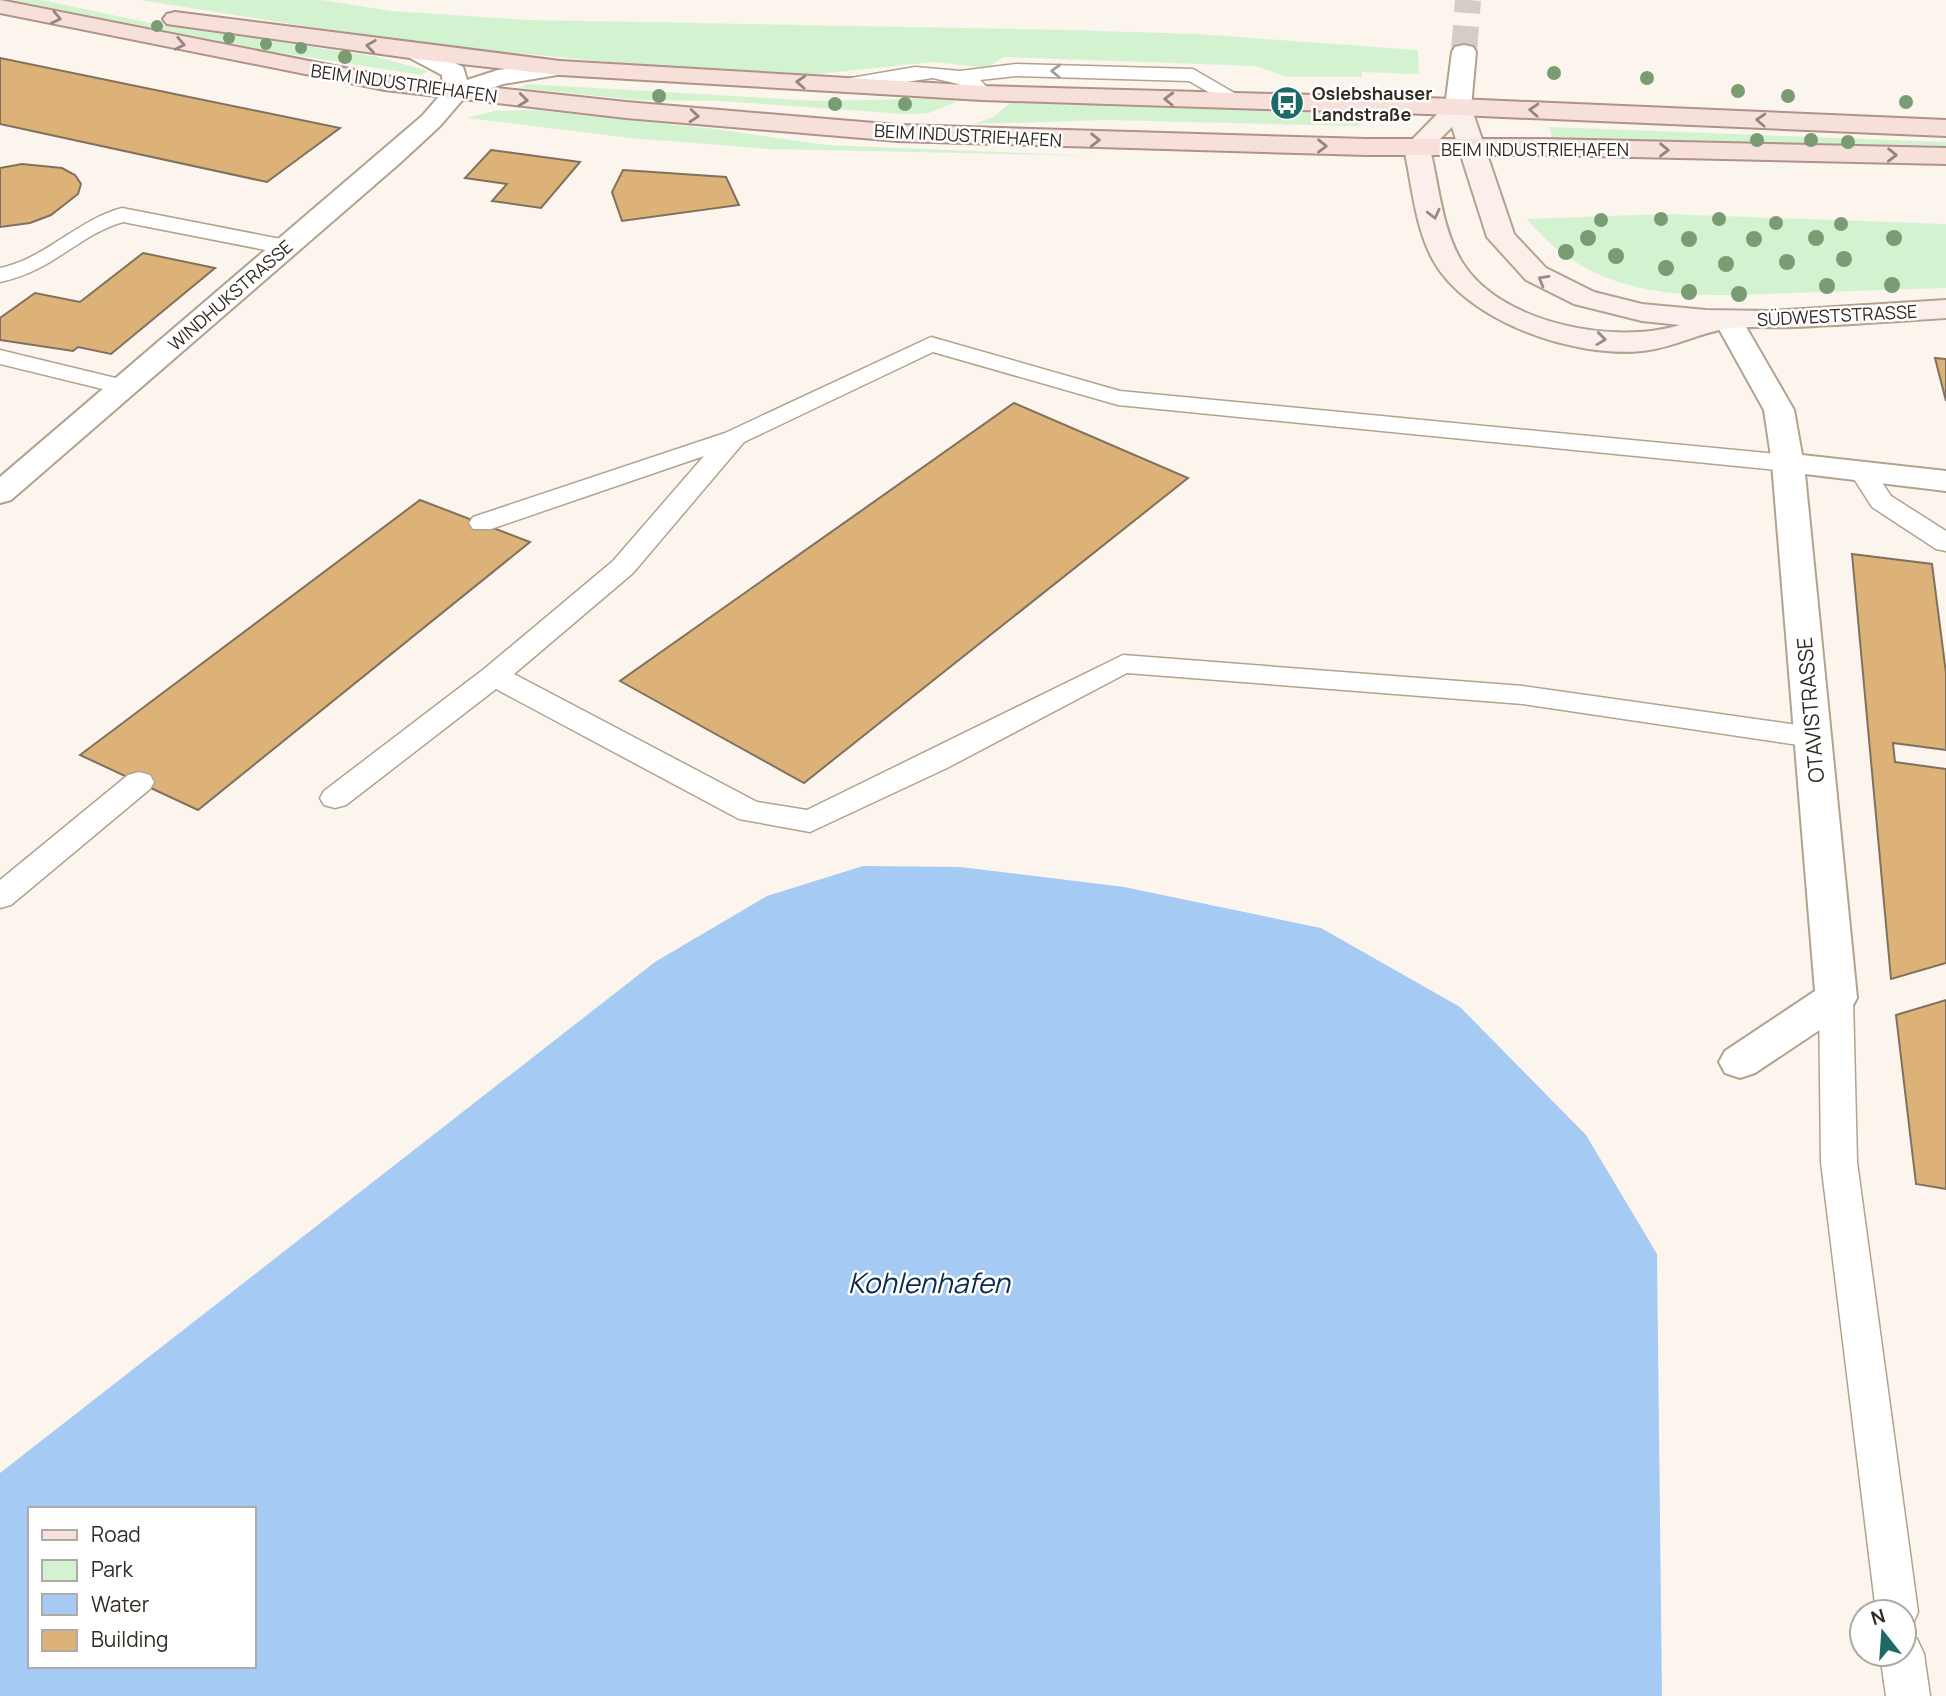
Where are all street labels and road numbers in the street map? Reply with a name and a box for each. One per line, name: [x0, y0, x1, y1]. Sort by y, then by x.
street label: BEIM INDUSTRIEHAFEN: [309, 58, 499, 108]
street label: BEIM INDUSTRIEHAFEN: [874, 118, 1062, 152]
street label: BEIM INDUSTRIEHAFEN: [1441, 137, 1629, 161]
street label: WINDHUKSTRASSE: [163, 234, 297, 356]
street label: SÜDWESTSTRASSE: [1756, 299, 1918, 331]
street label: OTAVISTRASSE: [1790, 636, 1830, 784]

